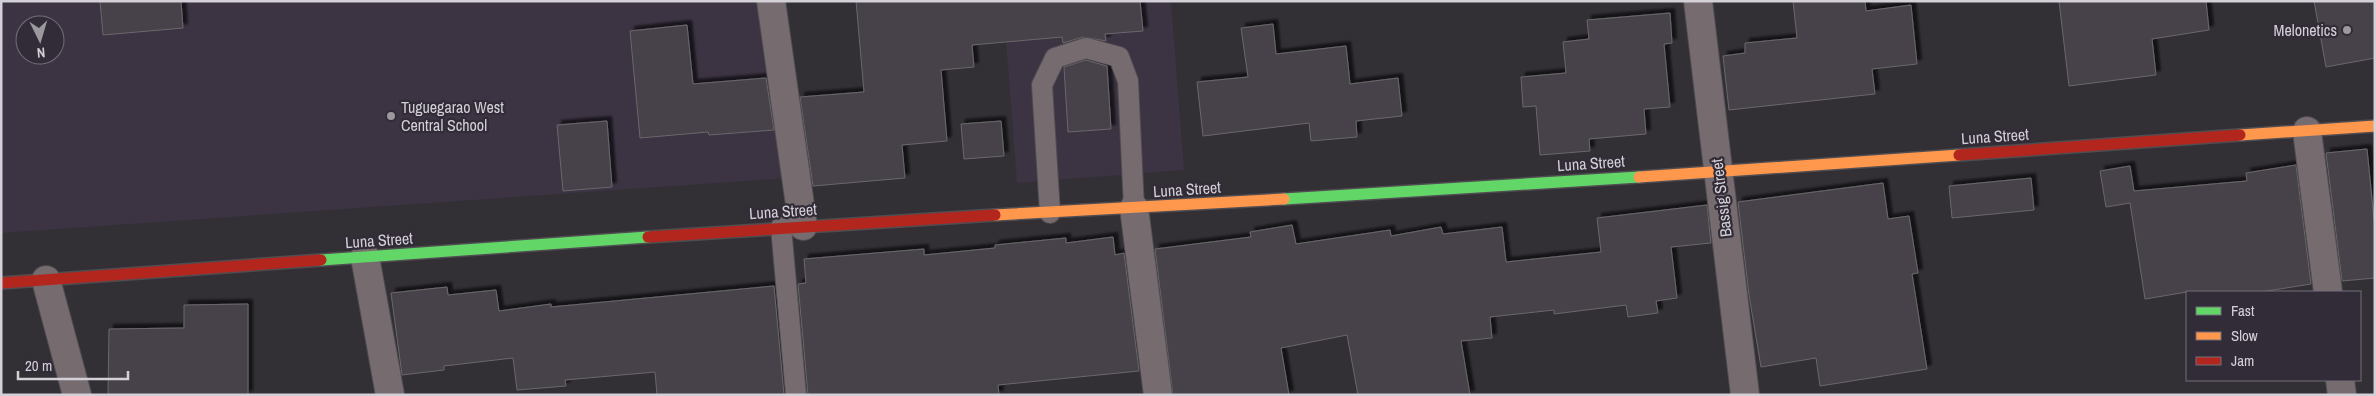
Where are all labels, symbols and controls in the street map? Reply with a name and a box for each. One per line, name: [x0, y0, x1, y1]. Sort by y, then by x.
north arrow: [15, 15, 65, 65]
place label: Melonetics: [2274, 19, 2337, 41]
marker: Melonetics: [2341, 24, 2353, 36]
text: N: [36, 44, 46, 62]
place label: Tuguegarao West Central School: [401, 96, 504, 136]
marker: Tuguegarao West Central School: [385, 110, 397, 122]
street label: Luna Street: [1960, 123, 2030, 149]
street label: Luna Street: [1556, 150, 1626, 176]
street label: Bassig Street: [1705, 157, 1737, 238]
street label: Luna Street: [1152, 176, 1222, 202]
street label: Luna Street: [748, 198, 818, 224]
street label: Luna Street: [344, 227, 414, 253]
legend: [2186, 291, 2361, 381]
text: Fast: [2231, 300, 2255, 321]
text: Slow: [2231, 325, 2258, 346]
scale bar: [18, 348, 128, 380]
text: Jam: [2231, 350, 2254, 371]
text: 20 m: [25, 355, 52, 376]

